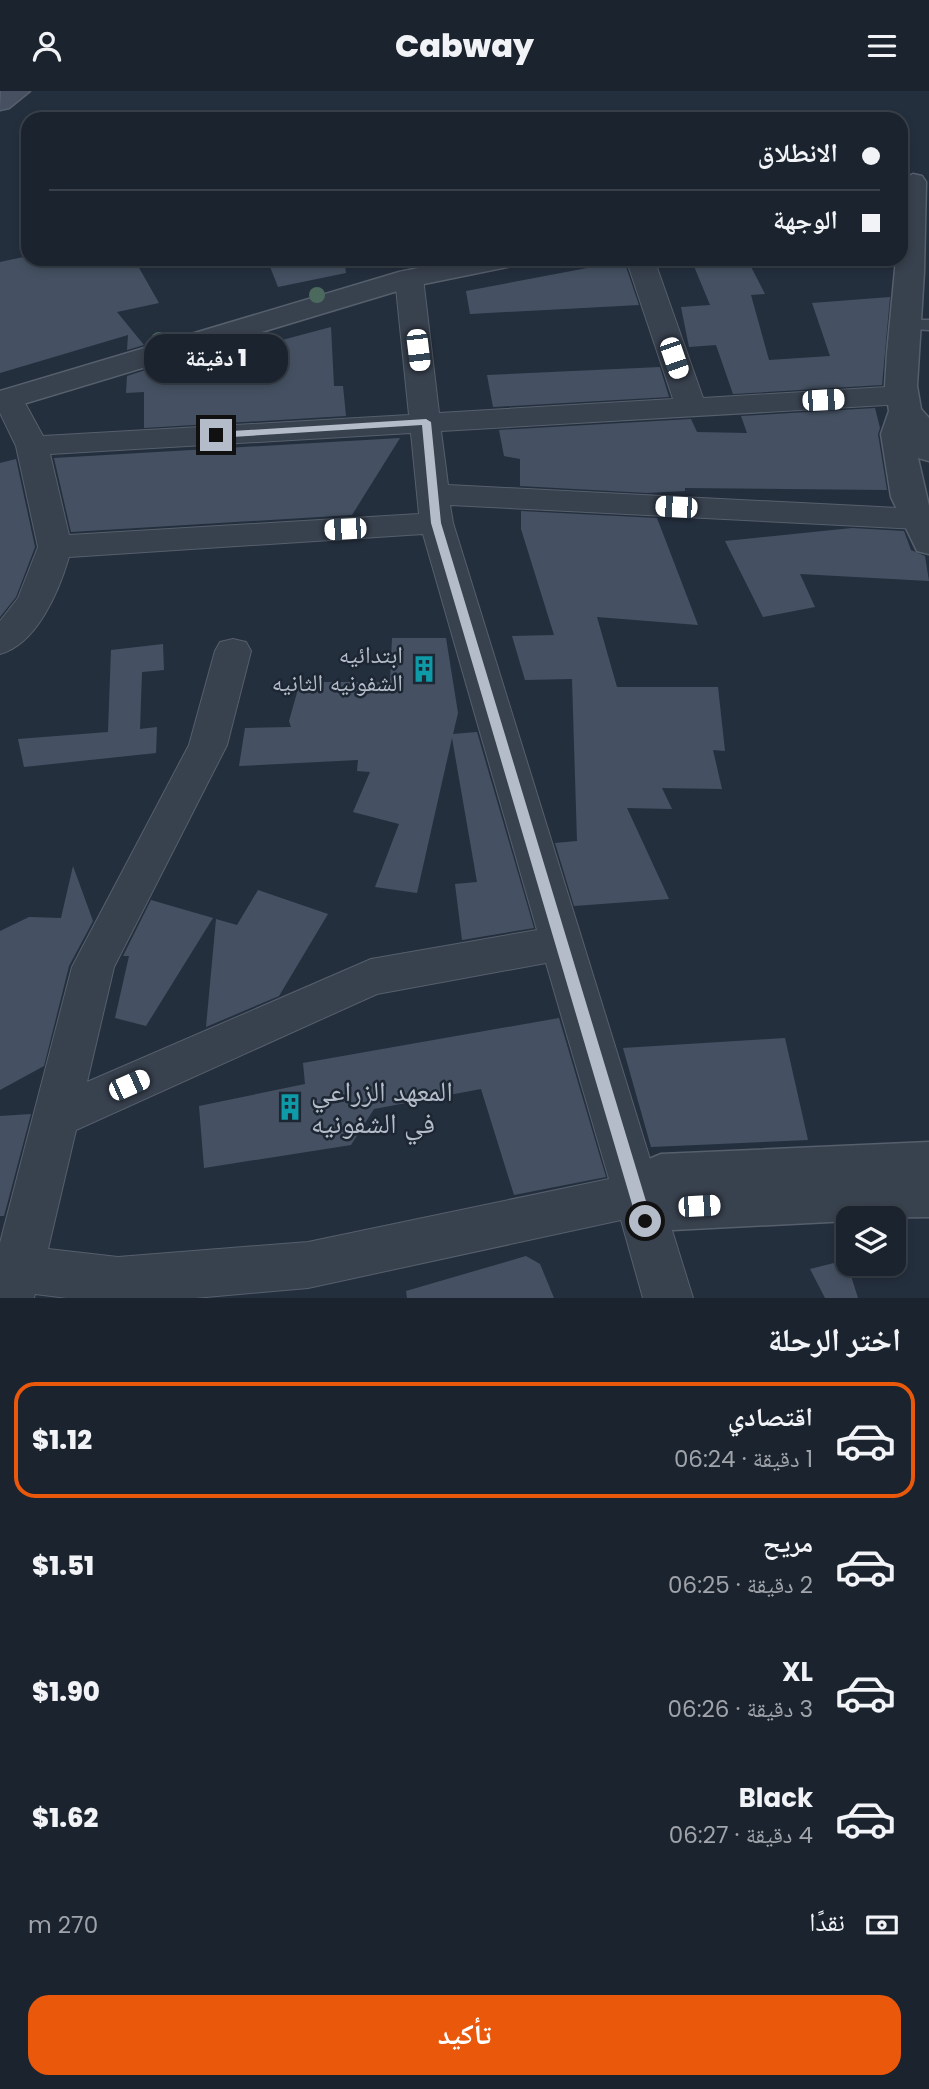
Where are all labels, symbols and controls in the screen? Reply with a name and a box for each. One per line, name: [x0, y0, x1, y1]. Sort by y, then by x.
text: Cabway: [395, 23, 534, 68]
icon: person: [28, 27, 66, 65]
icon: menu: [863, 27, 901, 65]
text: الانطلاق: [758, 135, 838, 171]
text: الوجهة: [773, 202, 838, 238]
car: [406, 328, 431, 372]
callout: 1 دقيقة: [144, 334, 288, 383]
car: [658, 335, 691, 381]
text: 1 دقيقة: [185, 342, 247, 374]
car: [802, 388, 845, 412]
route end: [200, 419, 232, 451]
car: [655, 495, 698, 519]
car: [324, 517, 367, 541]
place label: ابتدائيه الشفونيه الثانيه: [272, 638, 403, 699]
building icon: ابتدائيه الشفونيه الثانيه: [409, 654, 439, 684]
car: [106, 1067, 153, 1103]
place label: المعهد الزراعي في الشفونيه: [311, 1072, 453, 1146]
building icon: المعهد الزراعي في الشفونيه: [275, 1092, 305, 1122]
car: [678, 1194, 721, 1218]
route start: [629, 1205, 661, 1237]
map controls: [836, 1206, 906, 1276]
button: layers: [836, 1206, 906, 1276]
text: اختر الرحلة: [768, 1317, 901, 1362]
text: اقتصادي: [728, 1399, 813, 1435]
icon: car: [834, 1409, 897, 1472]
text: $1.12: [32, 1422, 92, 1458]
text: 1 دقيقة · 06:24: [674, 1443, 813, 1475]
text: مريح: [763, 1525, 813, 1561]
icon: car: [834, 1535, 897, 1598]
text: $1.51: [32, 1548, 94, 1584]
text: 2 دقيقة · 06:25: [668, 1569, 813, 1601]
text: XL: [782, 1654, 813, 1690]
icon: car: [834, 1661, 897, 1724]
text: $1.90: [32, 1674, 100, 1710]
text: 3 دقيقة · 06:26: [668, 1693, 813, 1725]
text: Black: [739, 1780, 813, 1816]
icon: car: [834, 1787, 897, 1850]
text: $1.62: [32, 1800, 98, 1836]
text: 4 دقيقة · 06:27: [669, 1819, 813, 1851]
text: نقدًا: [809, 1904, 845, 1940]
icon: cash: [863, 1906, 901, 1944]
text: 270 m: [28, 1909, 98, 1941]
button: تأكيد: [28, 1995, 901, 2075]

